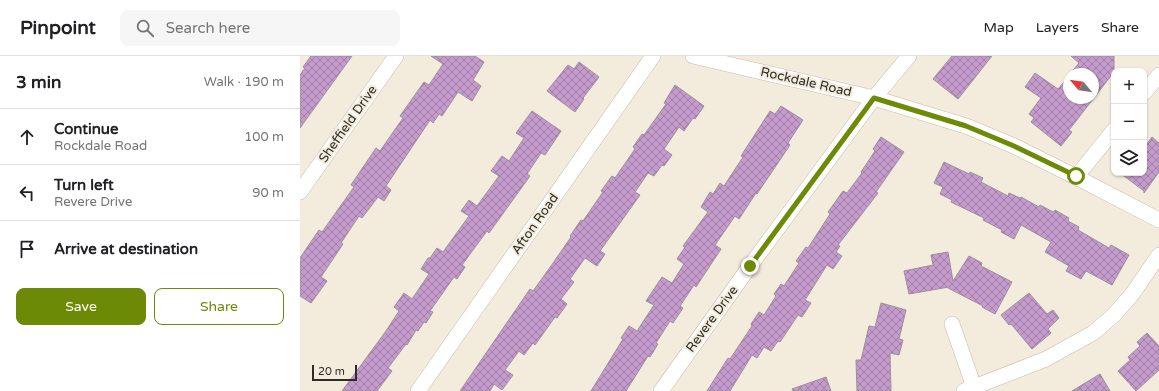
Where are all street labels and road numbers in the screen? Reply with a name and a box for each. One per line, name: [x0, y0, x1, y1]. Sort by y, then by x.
street label: Rockdale Road: [759, 64, 853, 100]
street label: Sheffield Drive: [315, 82, 381, 166]
street label: Afton Road: [508, 190, 562, 258]
street label: Revere Drive: [683, 283, 741, 355]

